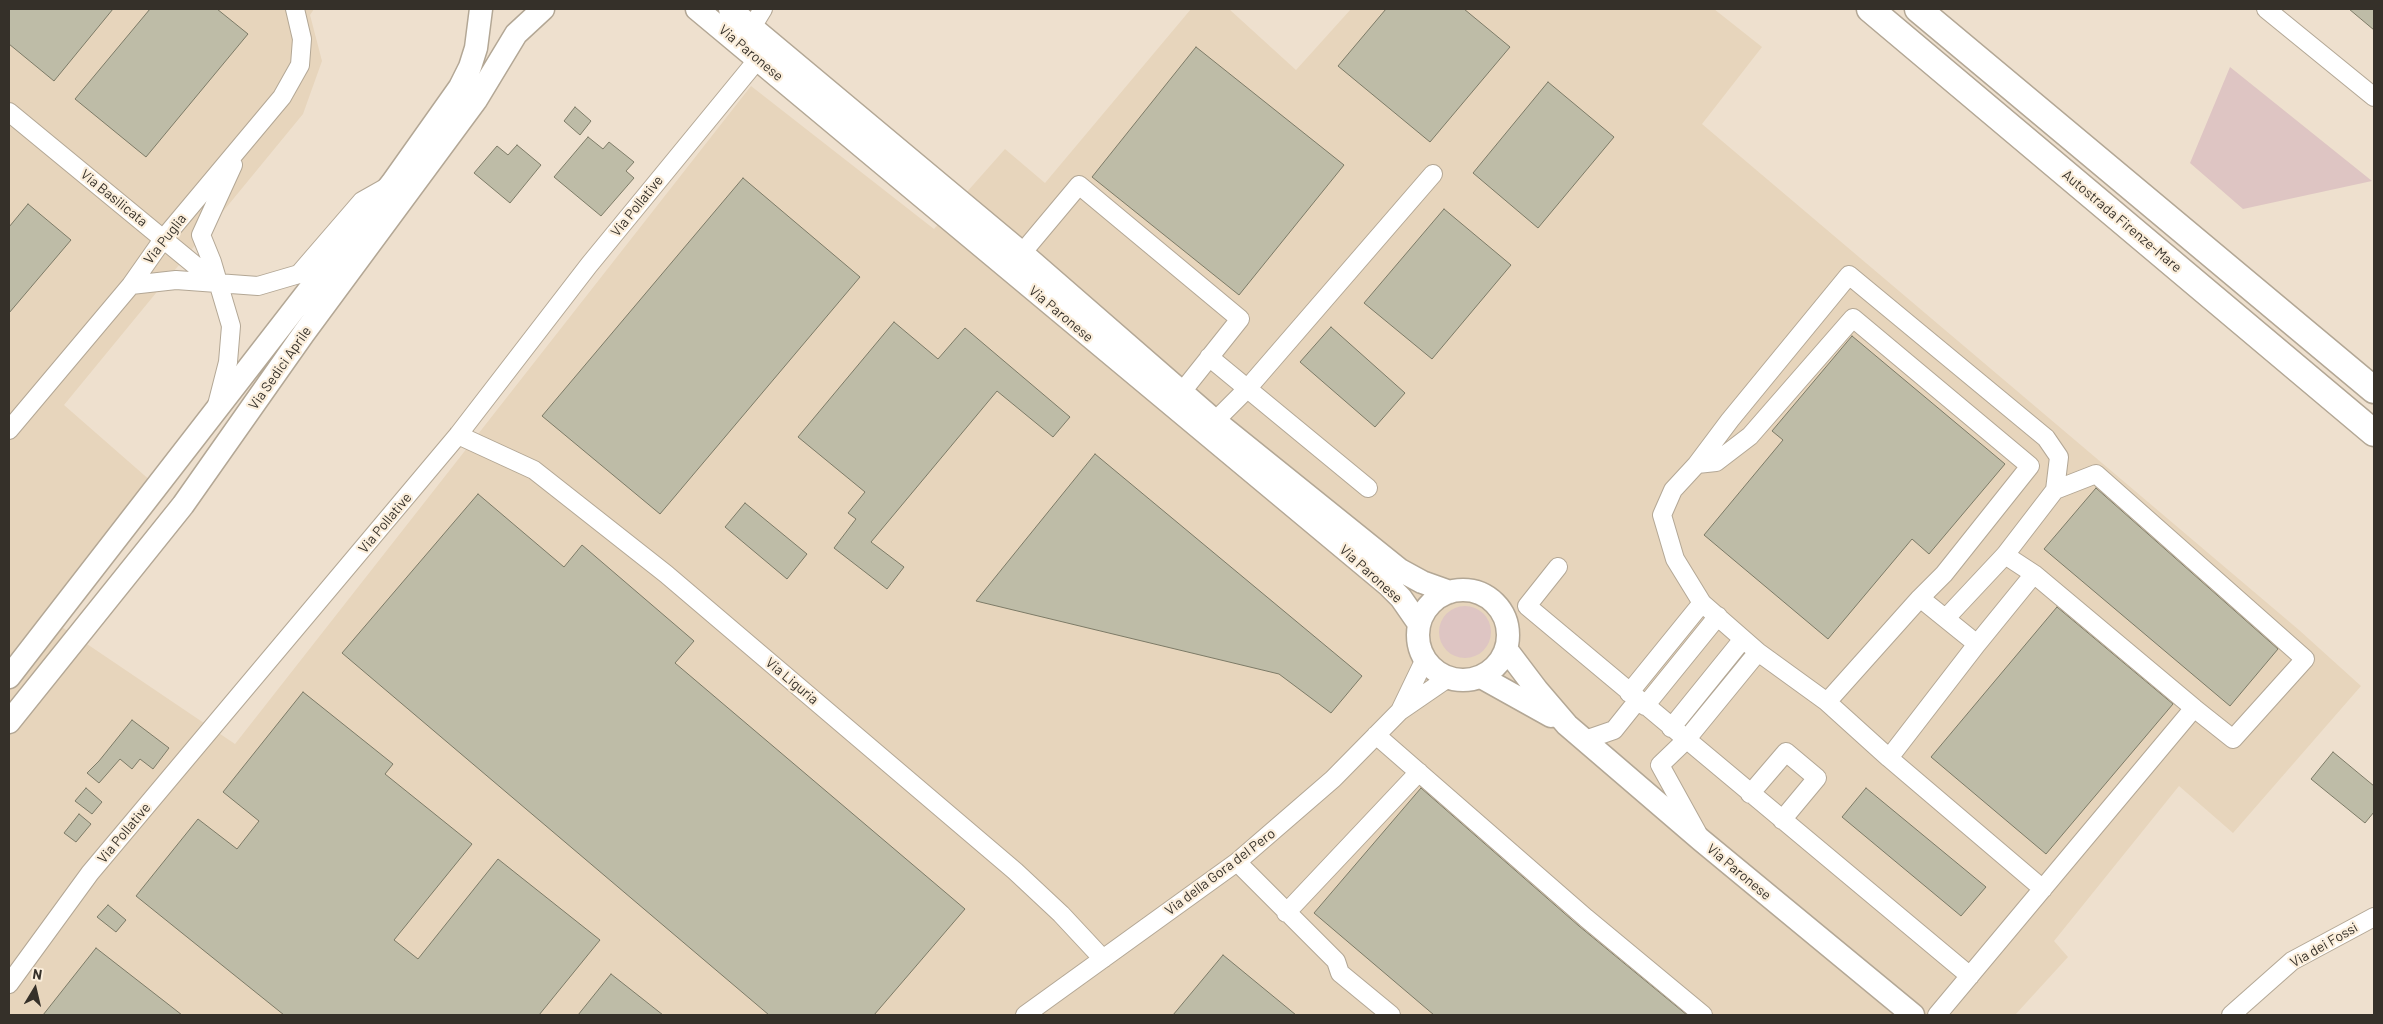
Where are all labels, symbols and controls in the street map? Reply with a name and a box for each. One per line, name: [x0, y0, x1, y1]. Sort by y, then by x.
street label: Via Paronese: [715, 21, 787, 85]
street label: Via Basilicata: [77, 166, 151, 230]
street label: Autostrada Firenze-Mare: [2059, 166, 2185, 276]
street label: Via Pollative: [607, 172, 667, 240]
street label: Via Puglia: [140, 211, 190, 267]
street label: Via Paronese: [1025, 282, 1097, 346]
street label: Via Sedici Aprile: [245, 323, 315, 413]
street label: Via Pollative: [355, 489, 415, 557]
street label: Via Paronese: [1336, 541, 1406, 607]
street label: Via Liguria: [762, 654, 822, 708]
street label: Via Pollative: [94, 799, 154, 867]
street label: Via della Gora del Pero: [1162, 825, 1278, 919]
street label: Via Paronese: [1703, 840, 1775, 904]
street label: Via dei Fossi: [2287, 919, 2361, 971]
north arrow: [10, 964, 60, 1014]
text: N: [31, 965, 43, 983]

